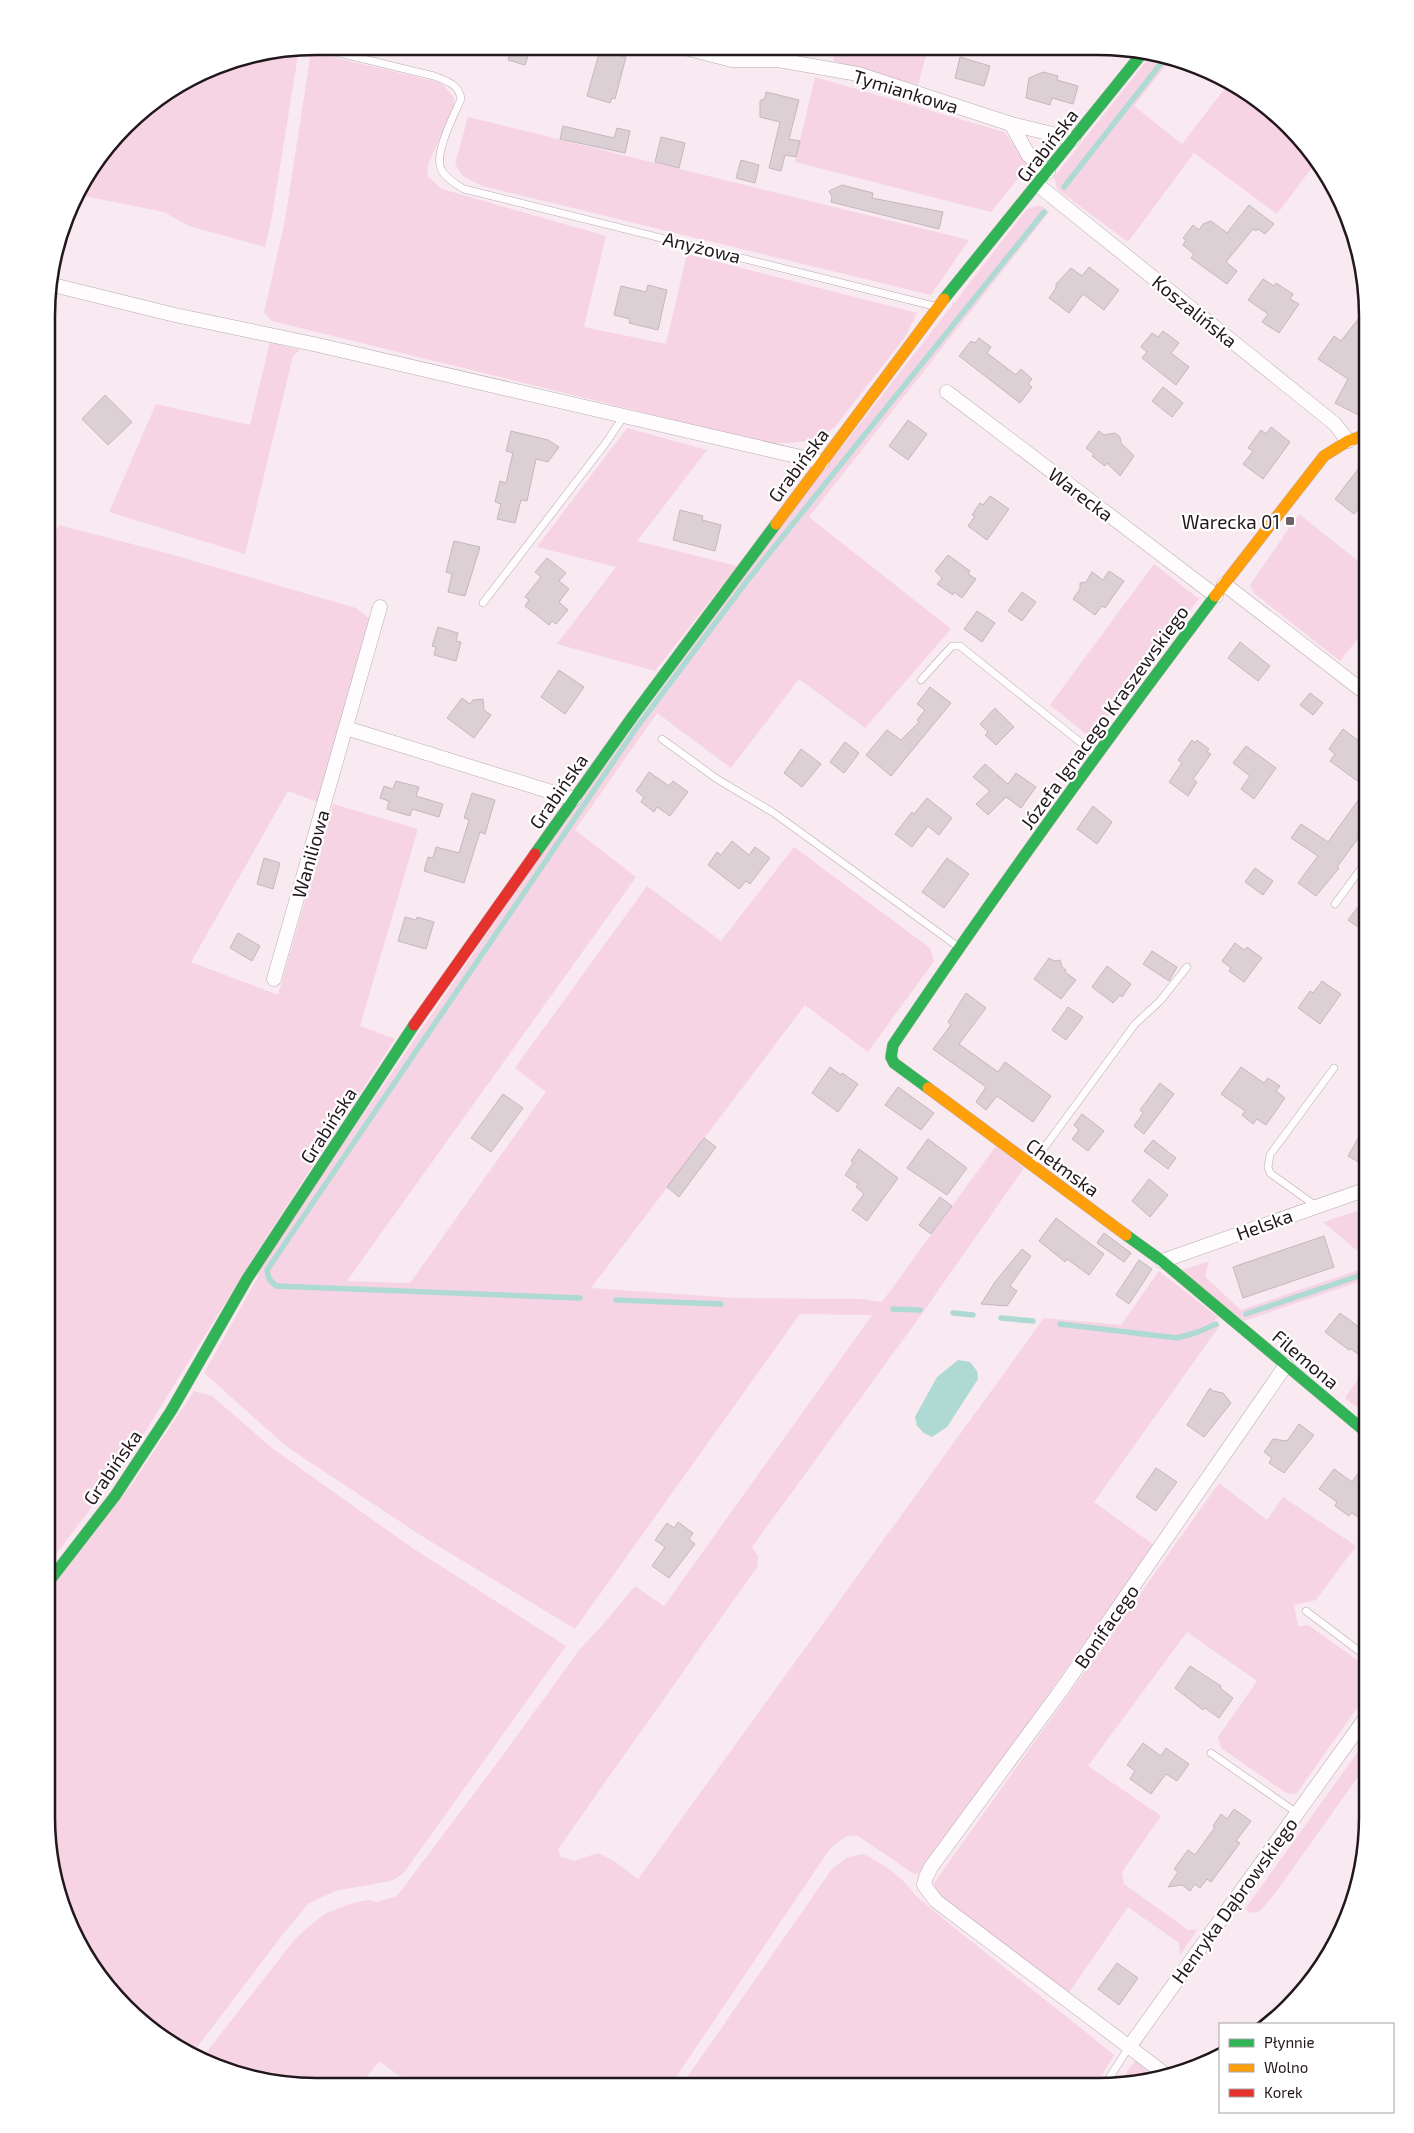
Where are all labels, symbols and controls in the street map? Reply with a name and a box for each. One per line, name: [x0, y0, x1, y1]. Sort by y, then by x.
street label: Tymiankowa: [851, 64, 961, 118]
street label: Grabińska: [1011, 104, 1083, 186]
street label: Anyżowa: [661, 226, 743, 268]
street label: Koszalińska: [1148, 270, 1242, 352]
street label: Grabińska: [763, 424, 833, 506]
street label: Warecka: [1044, 462, 1118, 526]
place label: Warecka 01: [1182, 510, 1280, 533]
marker: Warecka 01: [1284, 515, 1296, 527]
street label: Józefa Ignacego Kraszewskiego: [1015, 601, 1193, 833]
street label: Grabińska: [524, 749, 592, 833]
street label: Waniliowa: [286, 807, 334, 901]
street label: Grabińska: [295, 1083, 361, 1167]
street label: Chełmska: [1022, 1133, 1104, 1201]
street label: Helska: [1233, 1203, 1295, 1245]
street label: Filemona: [1268, 1325, 1344, 1393]
street label: Grabińska: [78, 1425, 146, 1509]
street label: Bonifacego: [1069, 1580, 1143, 1672]
street label: Henryka Dąbrowskiego: [1166, 1813, 1302, 1987]
legend: [1219, 2023, 1394, 2113]
text: Płynnie: [1264, 2033, 1315, 2051]
text: Wolno: [1264, 2058, 1308, 2076]
text: Korek: [1264, 2083, 1303, 2101]

